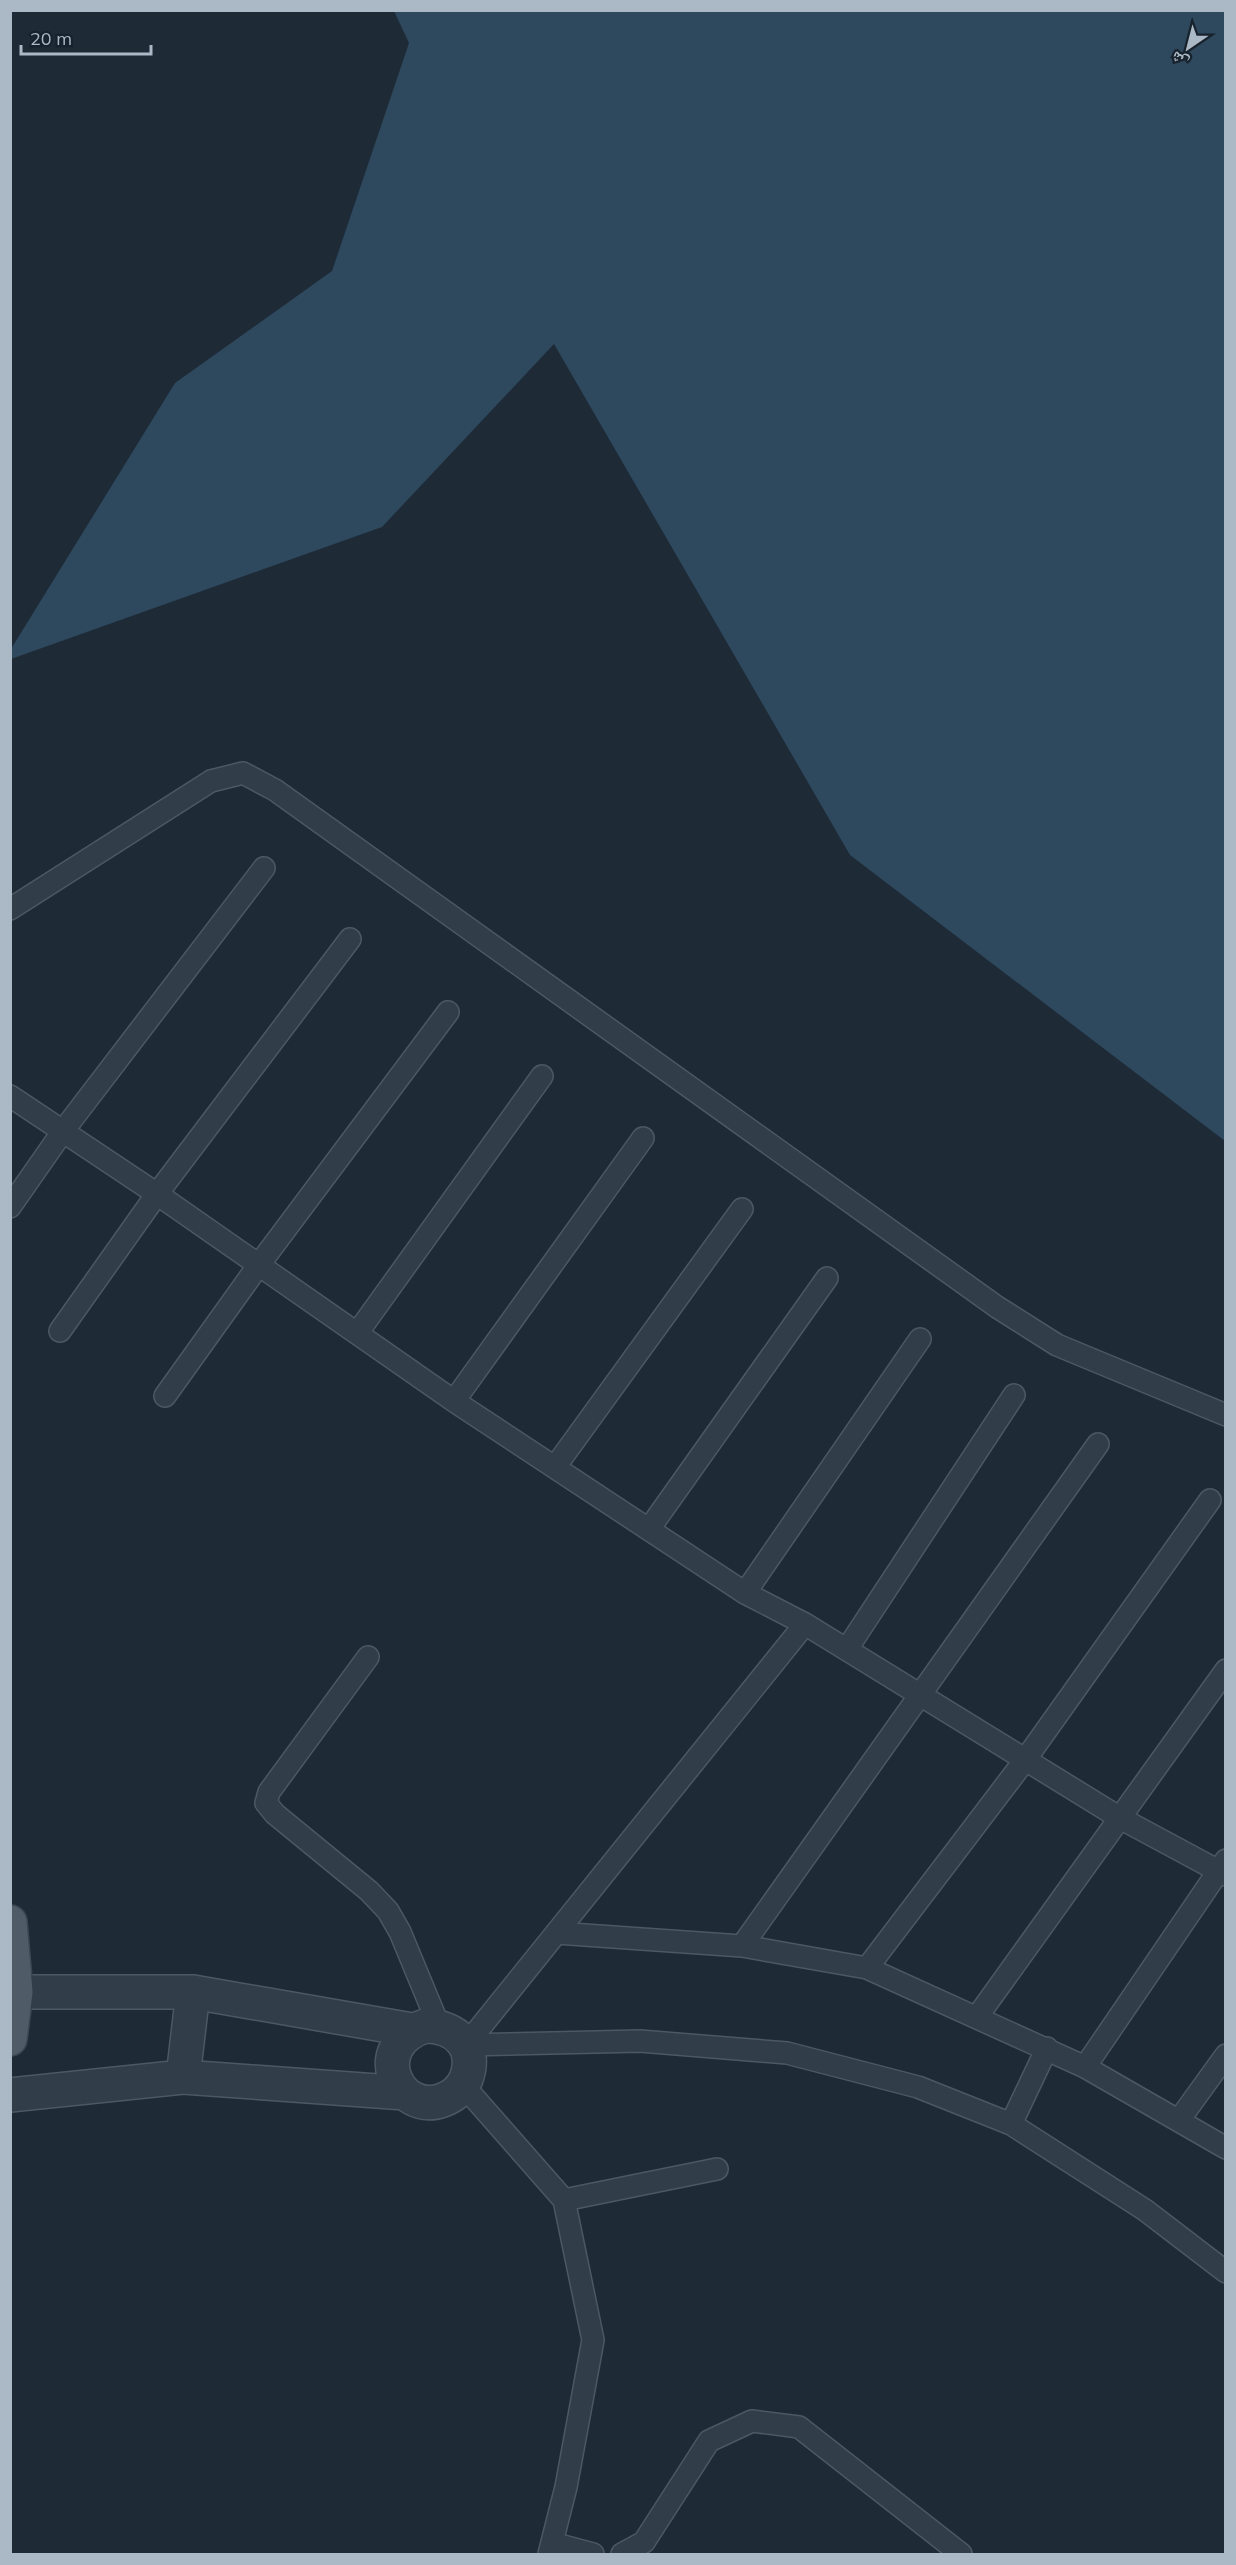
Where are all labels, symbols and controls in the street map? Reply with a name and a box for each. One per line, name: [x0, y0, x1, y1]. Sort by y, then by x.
scale bar: [21, 18, 152, 56]
north arrow: [1158, 18, 1218, 78]
text: 20 m: [30, 27, 72, 50]
text: ش: [1167, 47, 1192, 73]

